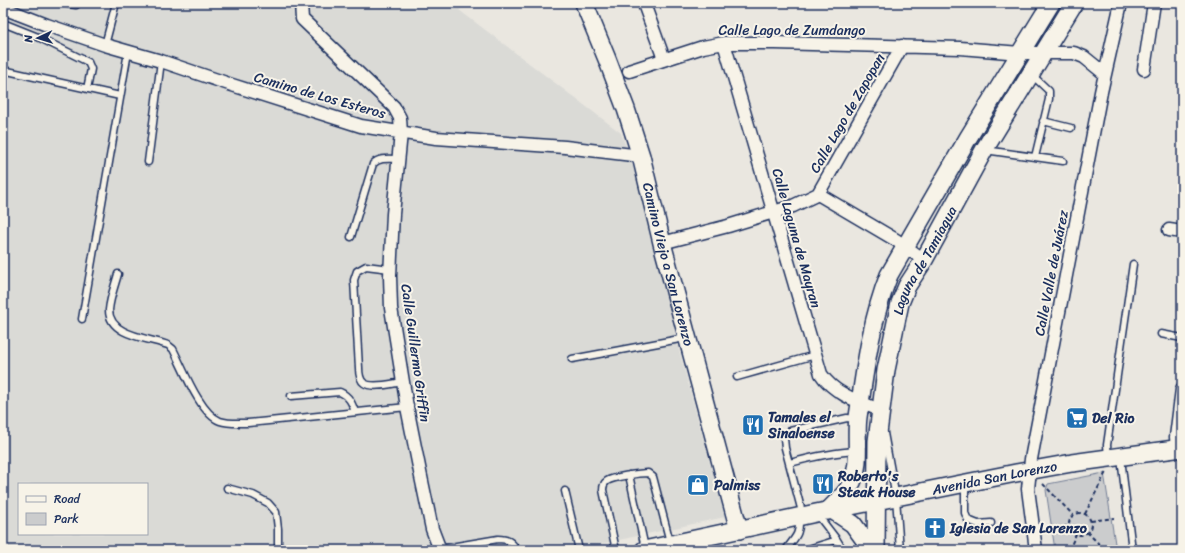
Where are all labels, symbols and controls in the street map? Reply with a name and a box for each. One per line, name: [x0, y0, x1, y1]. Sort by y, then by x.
north arrow: [18, 18, 58, 58]
street label: Calle Lago de Zumdango: [719, 18, 865, 43]
text: N: [19, 34, 38, 44]
street label: Calle Lago de Zapopan: [803, 48, 892, 178]
street label: Camino de Los Esteros: [251, 65, 389, 126]
street label: Calle Laguna de Mayran: [765, 165, 829, 311]
street label: Camino Viejo a San Lorenzo: [635, 180, 701, 349]
street label: Laguna de Tamiagua: [886, 201, 964, 317]
street label: Calle Valle de Juárez: [1027, 208, 1076, 338]
street label: Calle Guillermo Griffin: [393, 282, 438, 424]
place label: Tamales el Sinaloense: [767, 405, 835, 446]
supermarket icon: Del Rio: [1064, 405, 1090, 431]
place label: Del Rio: [1092, 406, 1135, 431]
restaurant icon: Tamales el Sinaloense: [740, 412, 766, 438]
street label: Avenida San Lorenzo: [929, 454, 1059, 503]
place label: Roberto's Steak House: [837, 464, 916, 505]
restaurant icon: Roberto's Steak House: [810, 471, 836, 497]
shop icon: Palmiss: [685, 472, 711, 498]
place label: Palmiss: [714, 473, 761, 498]
legend: [18, 483, 148, 535]
text: Road: [54, 488, 81, 510]
text: Park: [54, 508, 79, 530]
church icon: Iglesia de San Lorenzo: [922, 515, 948, 541]
place label: Iglesia de San Lorenzo: [949, 516, 1088, 541]

